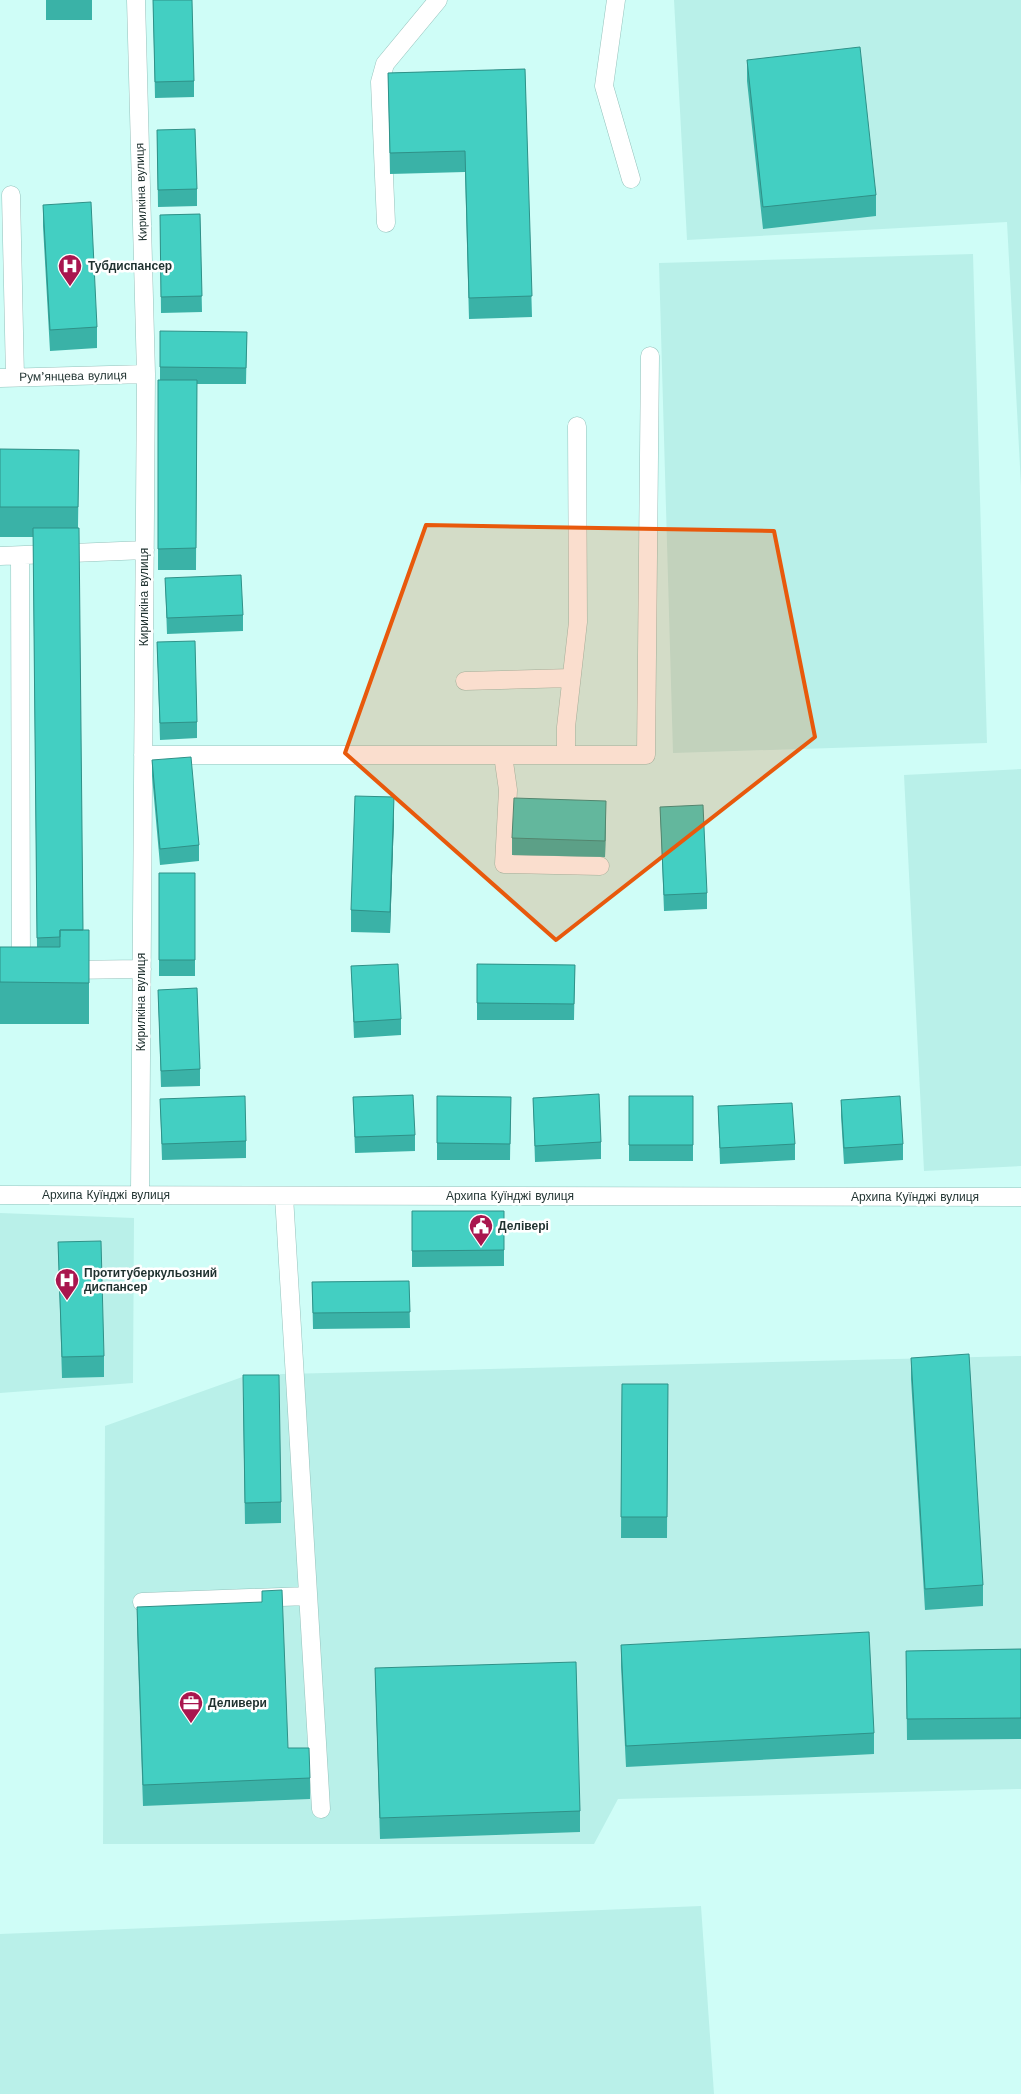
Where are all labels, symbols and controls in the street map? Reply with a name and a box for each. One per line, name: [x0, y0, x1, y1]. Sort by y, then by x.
street label: Кирилкіна вулиця: [132, 143, 150, 241]
hospital icon: Тубдиспансер: [57, 253, 83, 287]
place label: Тубдиспансер: [88, 259, 172, 273]
street label: Рум’янцева вулиця: [19, 368, 127, 384]
street label: Кирилкіна вулиця: [137, 548, 151, 646]
street label: Кирилкіна вулиця: [134, 953, 148, 1051]
street label: Архипа Куїнджі вулиця: [42, 1188, 170, 1202]
street label: Архипа Куїнджі вулиця: [446, 1189, 574, 1203]
street label: Архипа Куїнджі вулиця: [851, 1190, 979, 1204]
public building icon: Делівері: [468, 1213, 494, 1247]
place label: Делівері: [498, 1219, 549, 1233]
place label: Протитуберкульозний диспансер: [84, 1266, 217, 1294]
hospital icon: Протитуберкульозний диспансер: [54, 1267, 80, 1301]
office icon: Деливери: [178, 1690, 204, 1724]
place label: Деливери: [208, 1696, 267, 1710]

